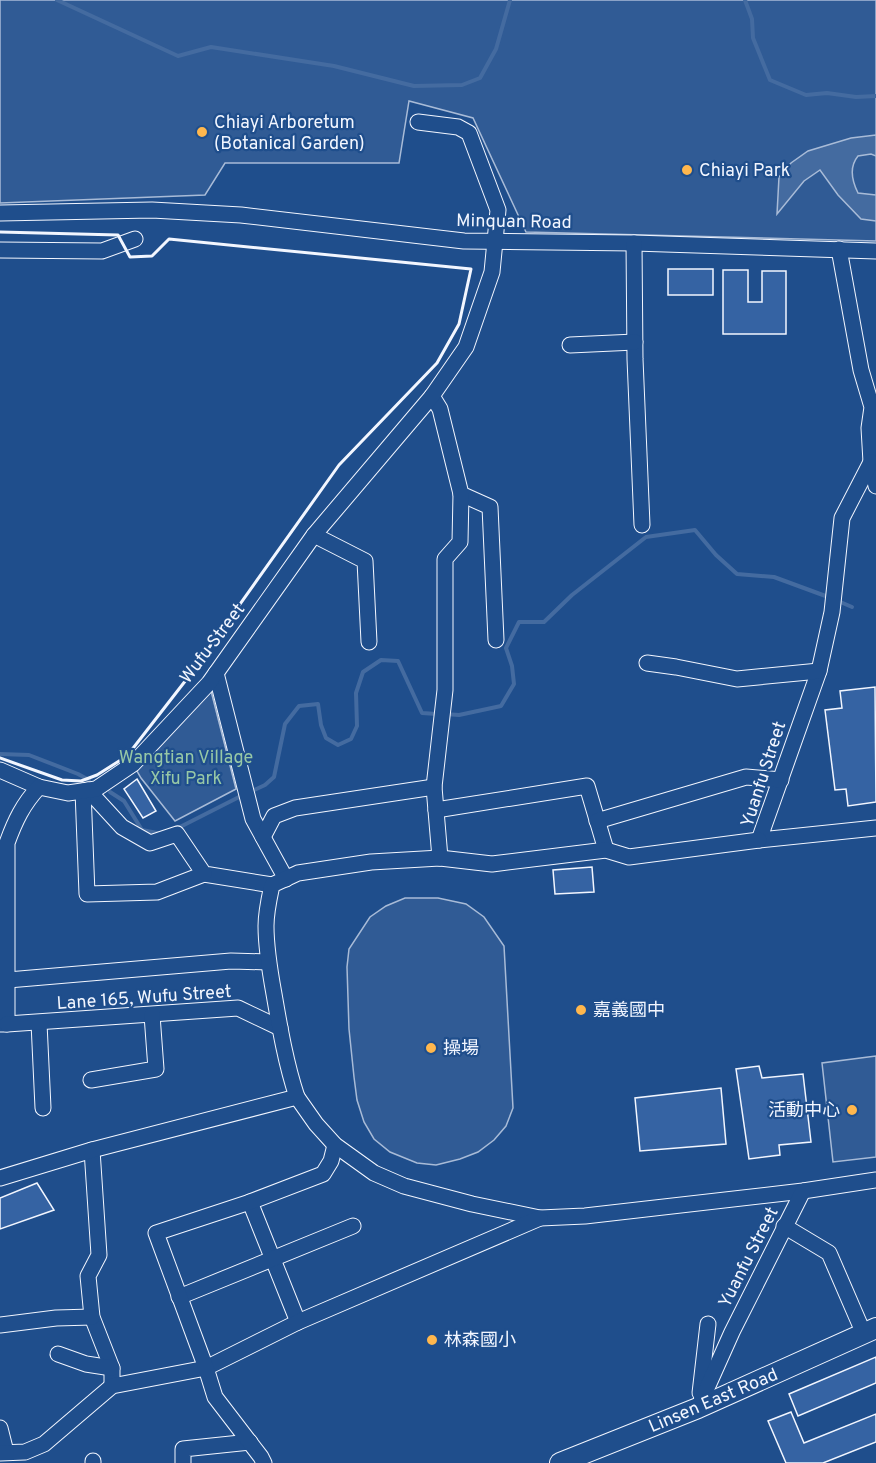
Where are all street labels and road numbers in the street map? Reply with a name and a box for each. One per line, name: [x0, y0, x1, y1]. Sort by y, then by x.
street label: Minquan Road: [456, 210, 572, 235]
street label: Wufu Street: [176, 599, 251, 689]
street label: Yuanfu Street: [736, 719, 792, 830]
street label: Lane 165, Wufu Street: [56, 981, 232, 1016]
street label: Yuanfu Street: [714, 1203, 785, 1312]
street label: Linsen East Road: [645, 1364, 782, 1439]

